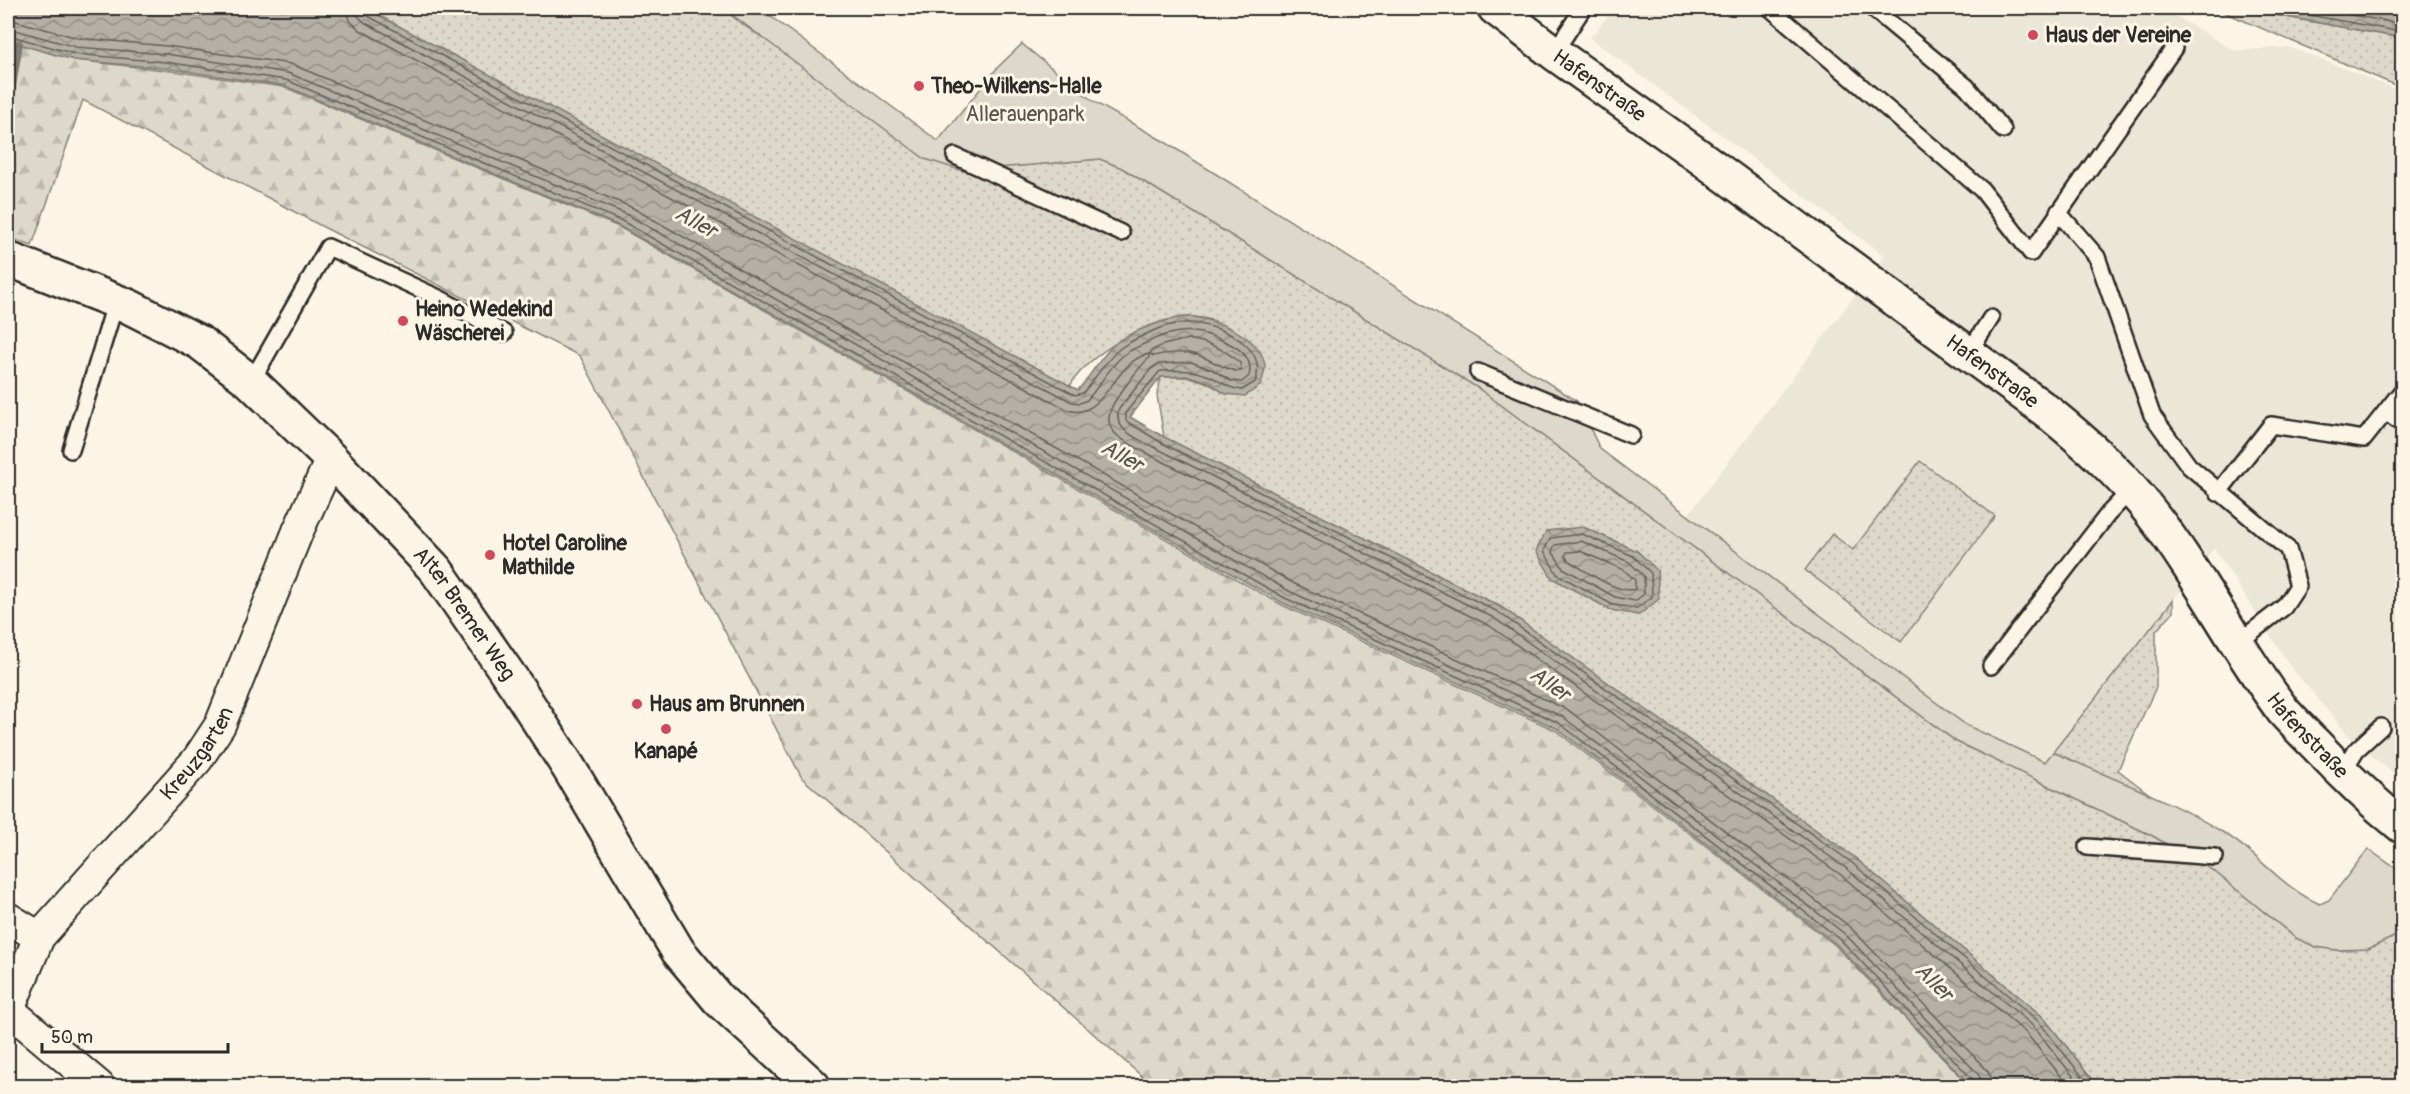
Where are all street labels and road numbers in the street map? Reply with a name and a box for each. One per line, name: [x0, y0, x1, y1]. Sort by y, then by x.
street label: Hafenstraße: [1547, 43, 1652, 128]
street label: Hafenstraße: [1941, 328, 2045, 415]
street label: Alter Bremer Weg: [407, 541, 522, 686]
street label: Hafenstraße: [2260, 687, 2355, 785]
street label: Kreuzgarten: [154, 703, 239, 806]

